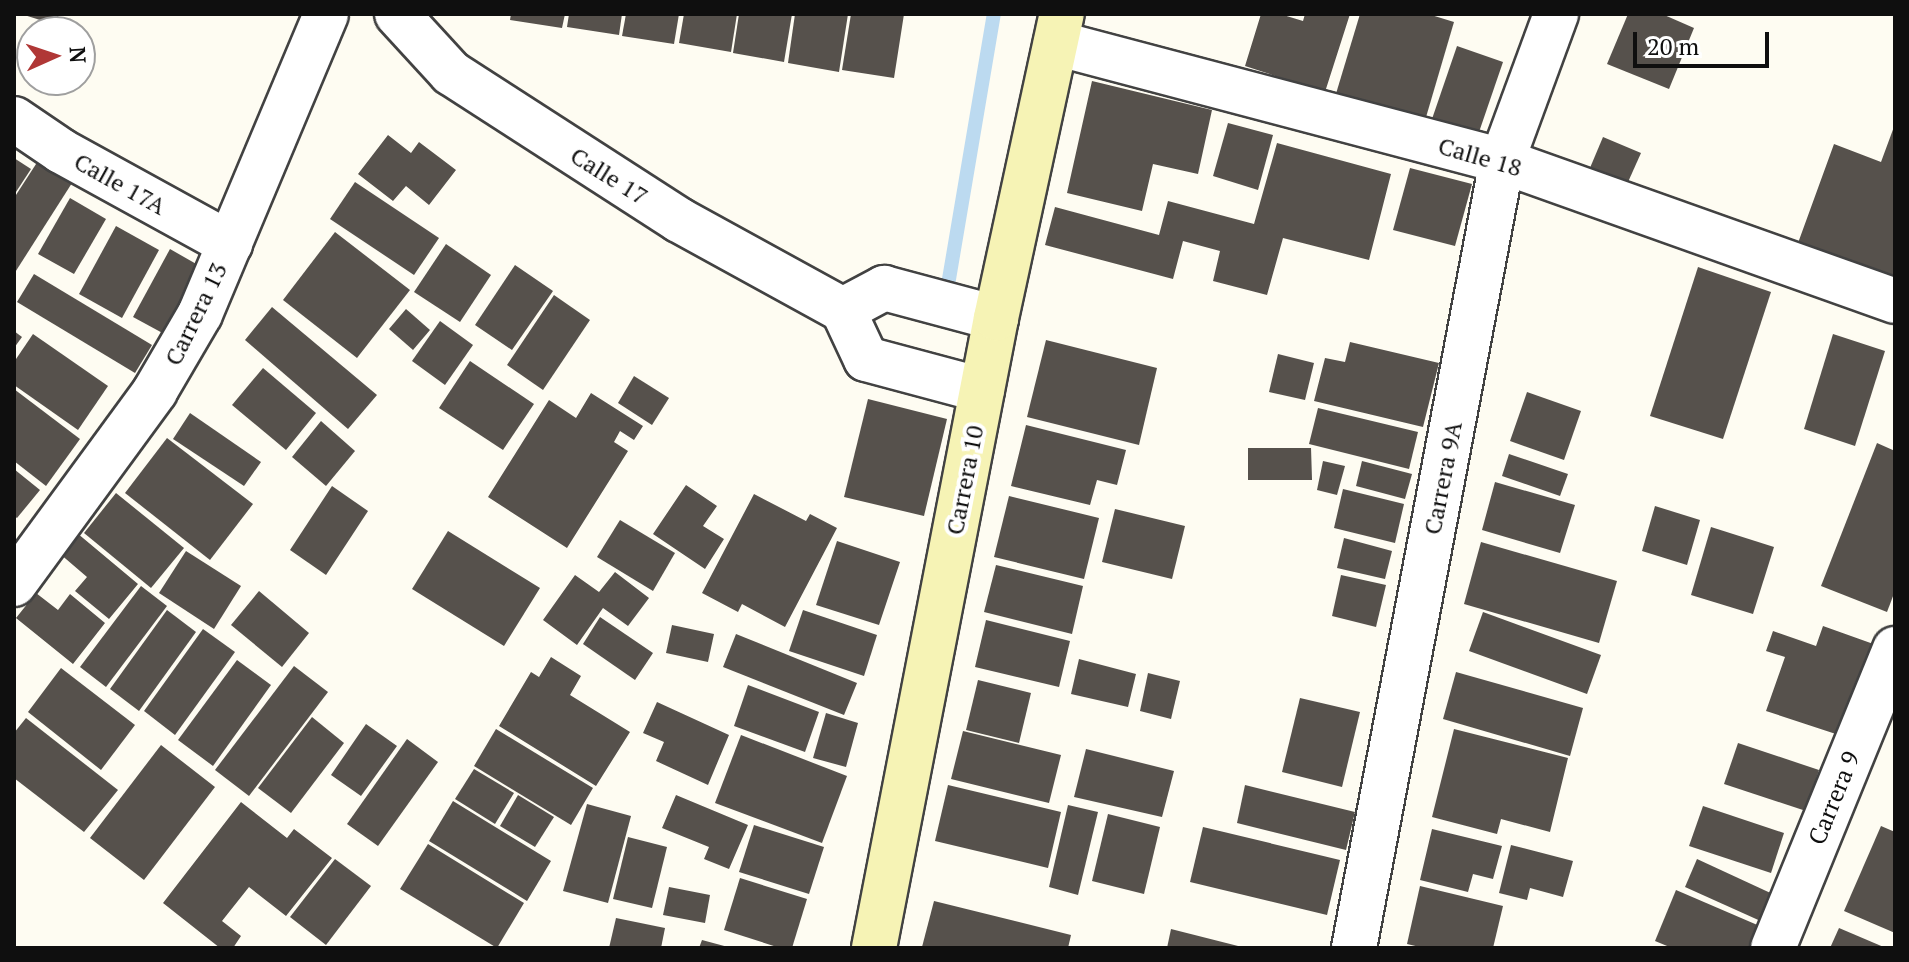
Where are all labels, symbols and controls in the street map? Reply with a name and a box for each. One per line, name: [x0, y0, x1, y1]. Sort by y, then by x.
north arrow: [16, 16, 96, 96]
scale bar: [1637, 16, 1773, 66]
text: 20 m: [1647, 30, 1699, 62]
text: N: [64, 46, 93, 64]
street label: Calle 18: [1435, 131, 1525, 183]
street label: Calle 17: [565, 141, 653, 211]
street label: Calle 17A: [69, 147, 171, 221]
street label: Carrera 13: [159, 258, 233, 370]
street label: Carrera 9A: [1418, 419, 1468, 537]
street label: Carrera 10: [940, 423, 990, 537]
street label: Carrera 9: [1802, 747, 1866, 849]

